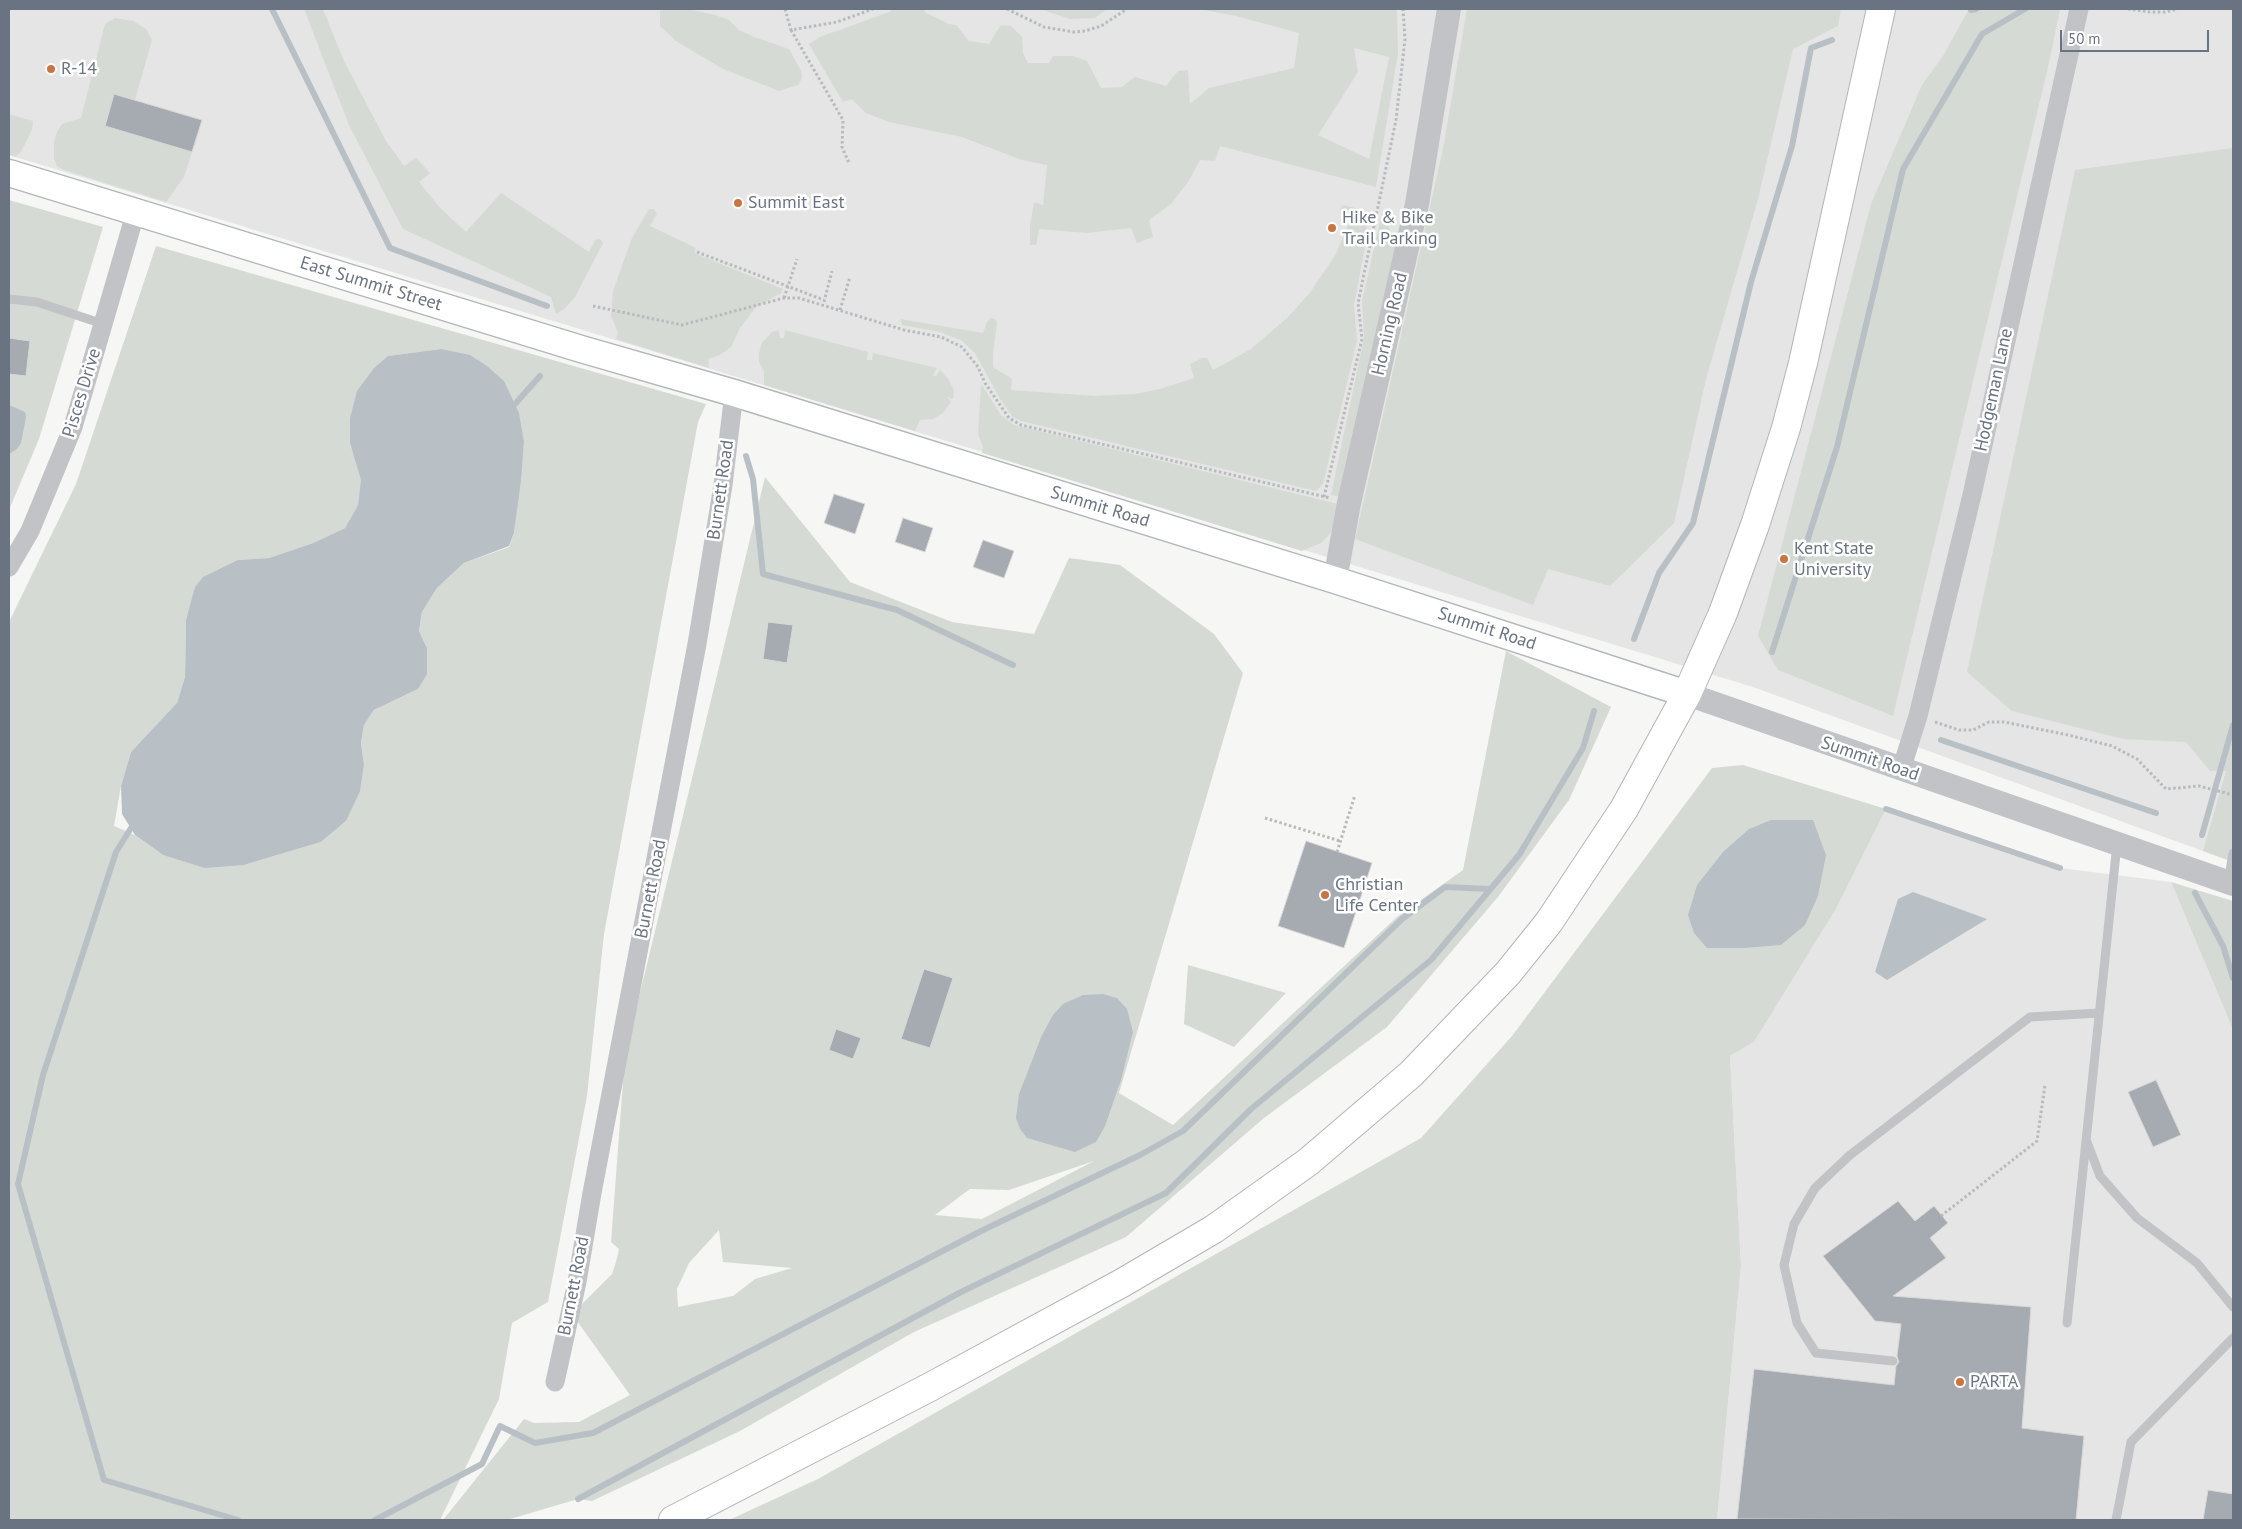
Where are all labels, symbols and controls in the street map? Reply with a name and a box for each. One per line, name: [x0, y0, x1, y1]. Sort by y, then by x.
scale bar: [2062, 20, 2211, 52]
text: 50 m: [2068, 29, 2101, 48]
place label: R-14: [61, 58, 97, 80]
marker: R-14: [45, 63, 57, 75]
place label: Summit East: [748, 192, 844, 214]
marker: Summit East: [732, 197, 744, 209]
place label: Hike & Bike Trail Parking: [1342, 207, 1437, 250]
marker: Hike & Bike Trail Parking: [1326, 222, 1338, 234]
street label: East Summit Street: [297, 252, 445, 316]
street label: Horning Road: [1368, 270, 1412, 378]
street label: Hodgeman Lane: [1970, 326, 2018, 454]
street label: Pisces Drive: [58, 346, 106, 440]
street label: Burnett Road: [703, 439, 739, 541]
street label: Summit Road: [1048, 482, 1152, 532]
place label: Kent State University: [1794, 538, 1874, 580]
marker: Kent State University: [1778, 553, 1790, 565]
street label: Summit Road: [1435, 603, 1539, 655]
street label: Summit Road: [1818, 732, 1922, 786]
street label: Burnett Road: [631, 838, 671, 940]
place label: Christian Life Center: [1335, 874, 1418, 916]
marker: Christian Life Center: [1319, 889, 1331, 901]
street label: Burnett Road: [554, 1235, 594, 1337]
place label: PARTA: [1970, 1371, 2018, 1393]
marker: PARTA: [1954, 1376, 1966, 1388]

